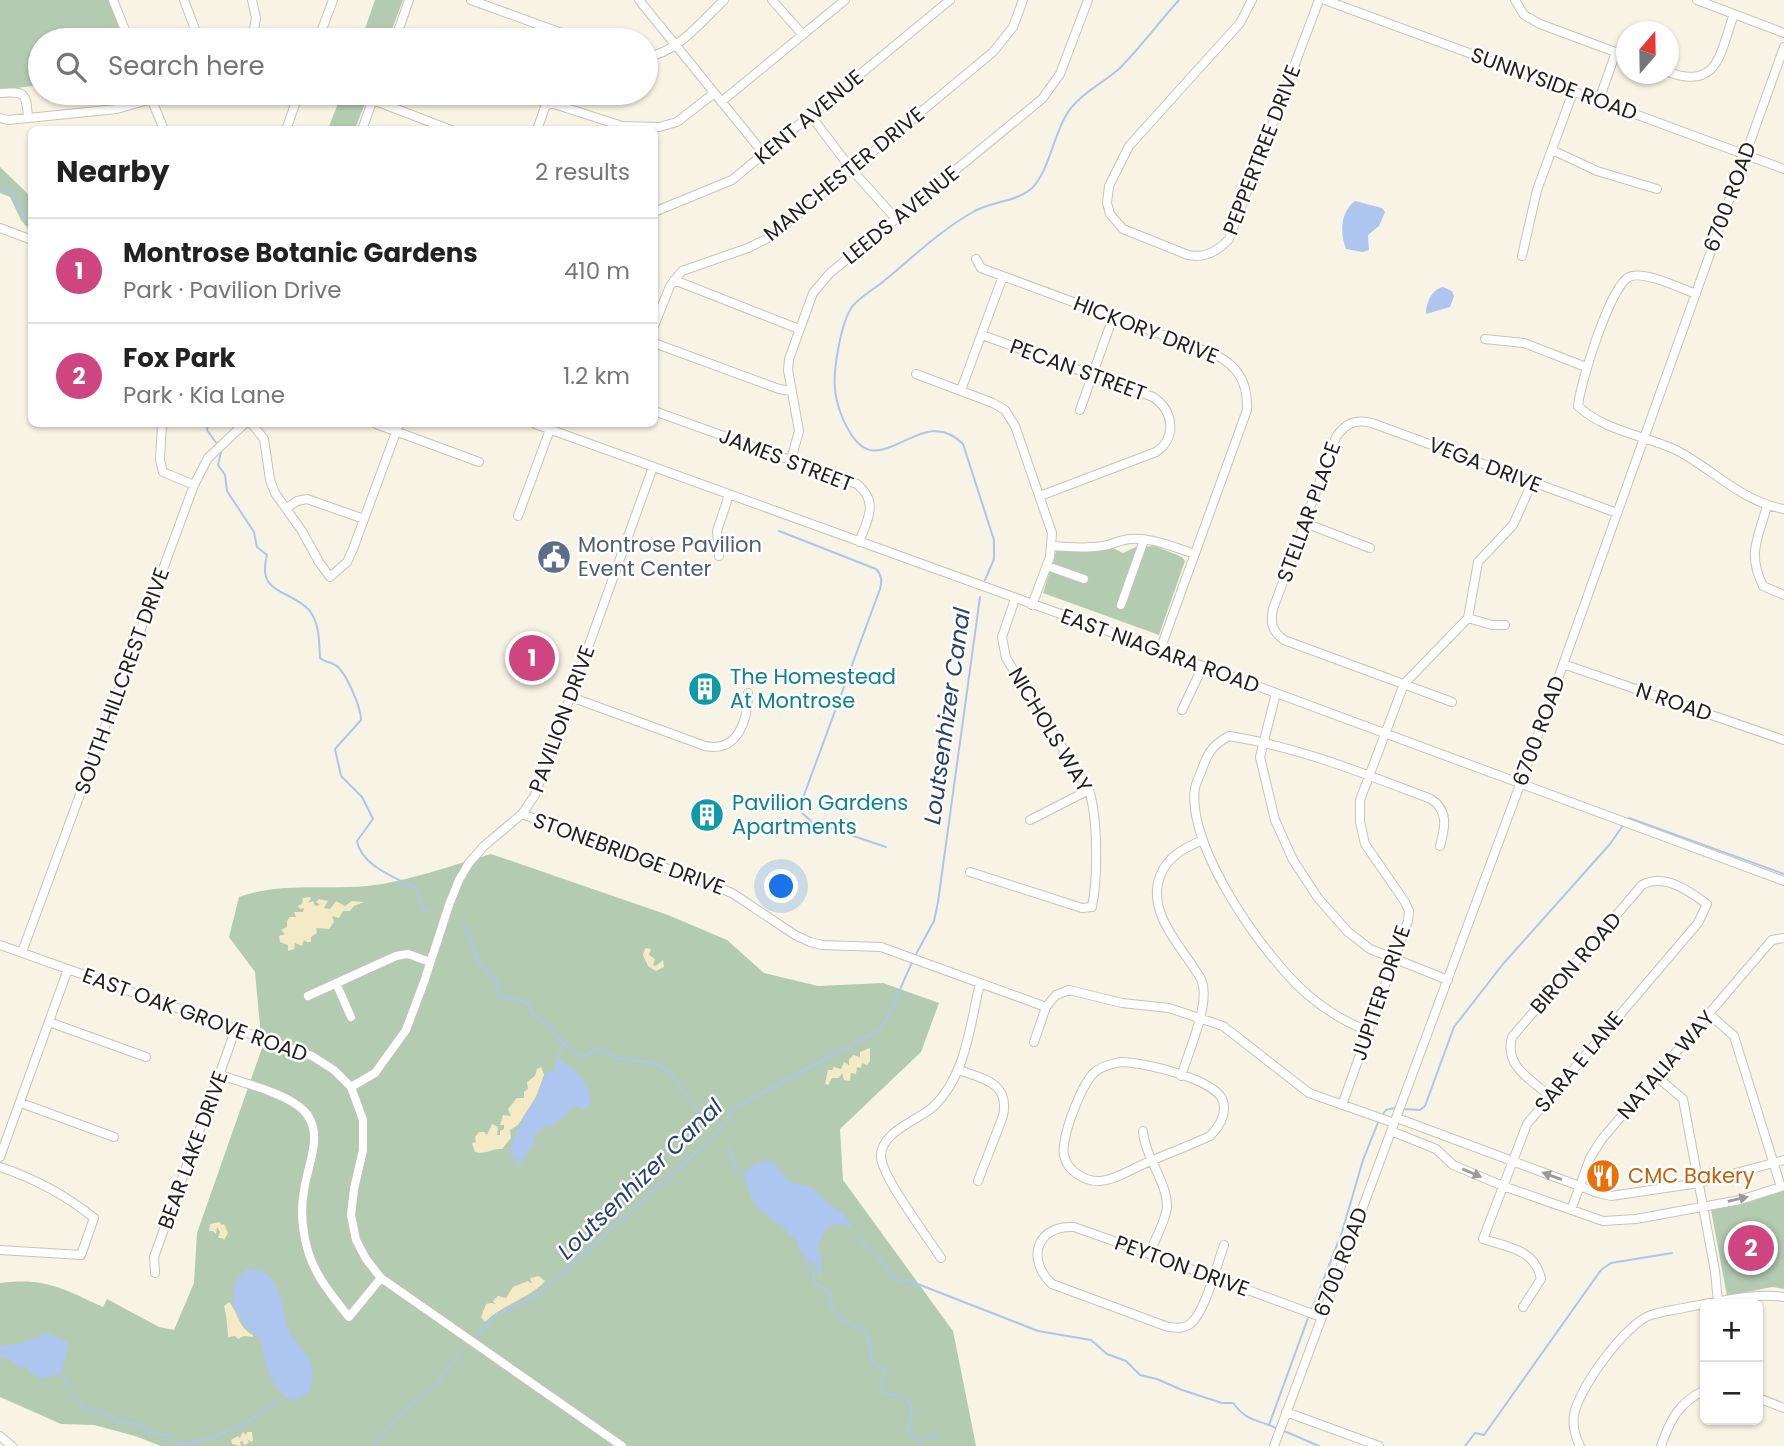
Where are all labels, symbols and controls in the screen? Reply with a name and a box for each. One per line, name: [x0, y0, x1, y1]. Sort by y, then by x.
north arrow: [1616, 21, 1679, 84]
search box: [28, 28, 658, 105]
street label: SUNNYSIDE ROAD: [1467, 40, 1641, 127]
icon: search: [52, 48, 90, 86]
text: Search here: [108, 48, 265, 84]
street label: PEPPERTREE DRIVE: [1216, 61, 1307, 239]
street label: KENT AVENUE: [748, 62, 869, 171]
street label: MANCHESTER DRIVE: [757, 100, 930, 248]
street label: 6700 ROAD: [1696, 138, 1763, 256]
text: Nearby: [56, 150, 170, 193]
text: 2 results: [535, 156, 630, 188]
street label: LEEDS AVENUE: [836, 159, 965, 271]
text: Montrose Botanic Gardens: [123, 235, 478, 271]
text: 1: [75, 255, 83, 287]
text: 410 m: [564, 255, 630, 287]
text: Park · Pavilion Drive: [123, 274, 341, 306]
street label: HICKORY DRIVE: [1069, 289, 1223, 371]
street label: PECAN STREET: [1006, 331, 1150, 408]
text: Fox Park: [123, 340, 236, 376]
text: 2: [72, 360, 86, 392]
text: 1.2 km: [563, 360, 630, 392]
text: Park · Kia Lane: [123, 379, 285, 411]
street label: JAMES STREET: [715, 421, 857, 498]
street label: VEGA DRIVE: [1425, 430, 1546, 499]
street label: STELLAR PLACE: [1270, 438, 1347, 586]
place label: Montrose Pavilion Event Center: [578, 530, 762, 583]
public building icon: Montrose Pavilion Event Center: [535, 538, 573, 576]
street label: SOUTH HILLCREST DRIVE: [67, 564, 176, 798]
street label: EAST NIAGARA ROAD: [1057, 601, 1264, 700]
water label: Loutsenhizer Canal: [916, 605, 978, 826]
pin: 1: [509, 632, 555, 684]
street label: PAVILION DRIVE: [521, 641, 602, 796]
place label: The Homestead At Montrose: [730, 662, 896, 715]
street label: NICHOLS WAY: [1002, 662, 1099, 798]
building icon: The Homestead At Montrose: [686, 670, 724, 708]
street label: 6700 ROAD: [1505, 672, 1572, 790]
street label: N ROAD: [1632, 675, 1716, 728]
place label: Pavilion Gardens Apartments: [732, 788, 908, 841]
building icon: Pavilion Gardens Apartments: [688, 796, 726, 834]
street label: STONEBRIDGE DRIVE: [529, 805, 729, 902]
your location: [764, 869, 798, 903]
street label: BIRON ROAD: [1523, 906, 1628, 1020]
street label: JUPITER DRIVE: [1344, 922, 1417, 1064]
street label: EAST OAK GROVE ROAD: [79, 960, 312, 1069]
street label: NATALIA WAY: [1610, 1004, 1721, 1125]
street label: SARA E LANE: [1528, 1005, 1630, 1119]
street label: BEAR LAKE DRIVE: [150, 1067, 235, 1233]
water label: Loutsenhizer Canal: [550, 1091, 730, 1266]
restaurant icon: CMC Bakery: [1584, 1157, 1622, 1195]
place label: CMC Bakery: [1628, 1161, 1755, 1190]
one-way arrow: [1462, 1167, 1482, 1179]
one-way arrow: [1541, 1170, 1562, 1181]
one-way arrow: [1727, 1193, 1749, 1204]
street label: 6700 ROAD: [1306, 1203, 1375, 1321]
pin: 2: [1728, 1222, 1774, 1274]
street label: PEYTON DRIVE: [1111, 1228, 1253, 1303]
map controls: [1700, 1299, 1763, 1425]
button: +: [1700, 1299, 1763, 1362]
button: −: [1700, 1362, 1763, 1425]

